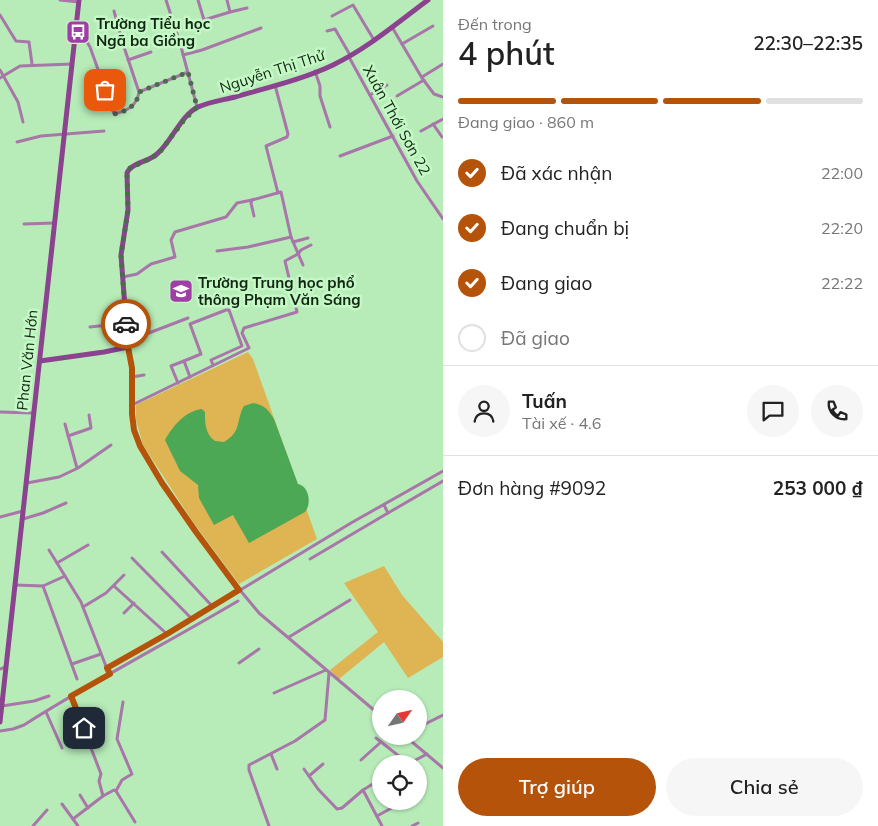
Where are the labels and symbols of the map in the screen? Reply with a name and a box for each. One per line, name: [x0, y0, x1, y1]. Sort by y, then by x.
place label: Trường Tiểu học Ngã ba Giồng: [96, 14, 211, 50]
bus stop icon: Trường Tiểu học Ngã ba Giồng: [65, 19, 91, 45]
street label: Nguyễn Thị Thử: [217, 45, 328, 97]
street label: Xuân Thới Sơn 22: [359, 62, 435, 178]
pin: [84, 69, 126, 111]
place label: Trường Trung học phổ thông Phạm Văn Sáng: [198, 273, 361, 309]
school or university icon: Trường Trung học phổ thông Phạm Văn Sáng: [168, 278, 194, 304]
courier: [101, 299, 151, 349]
street label: Phan Văn Hớn: [12, 309, 42, 411]
north arrow: [372, 690, 428, 745]
pin: [63, 707, 105, 749]

